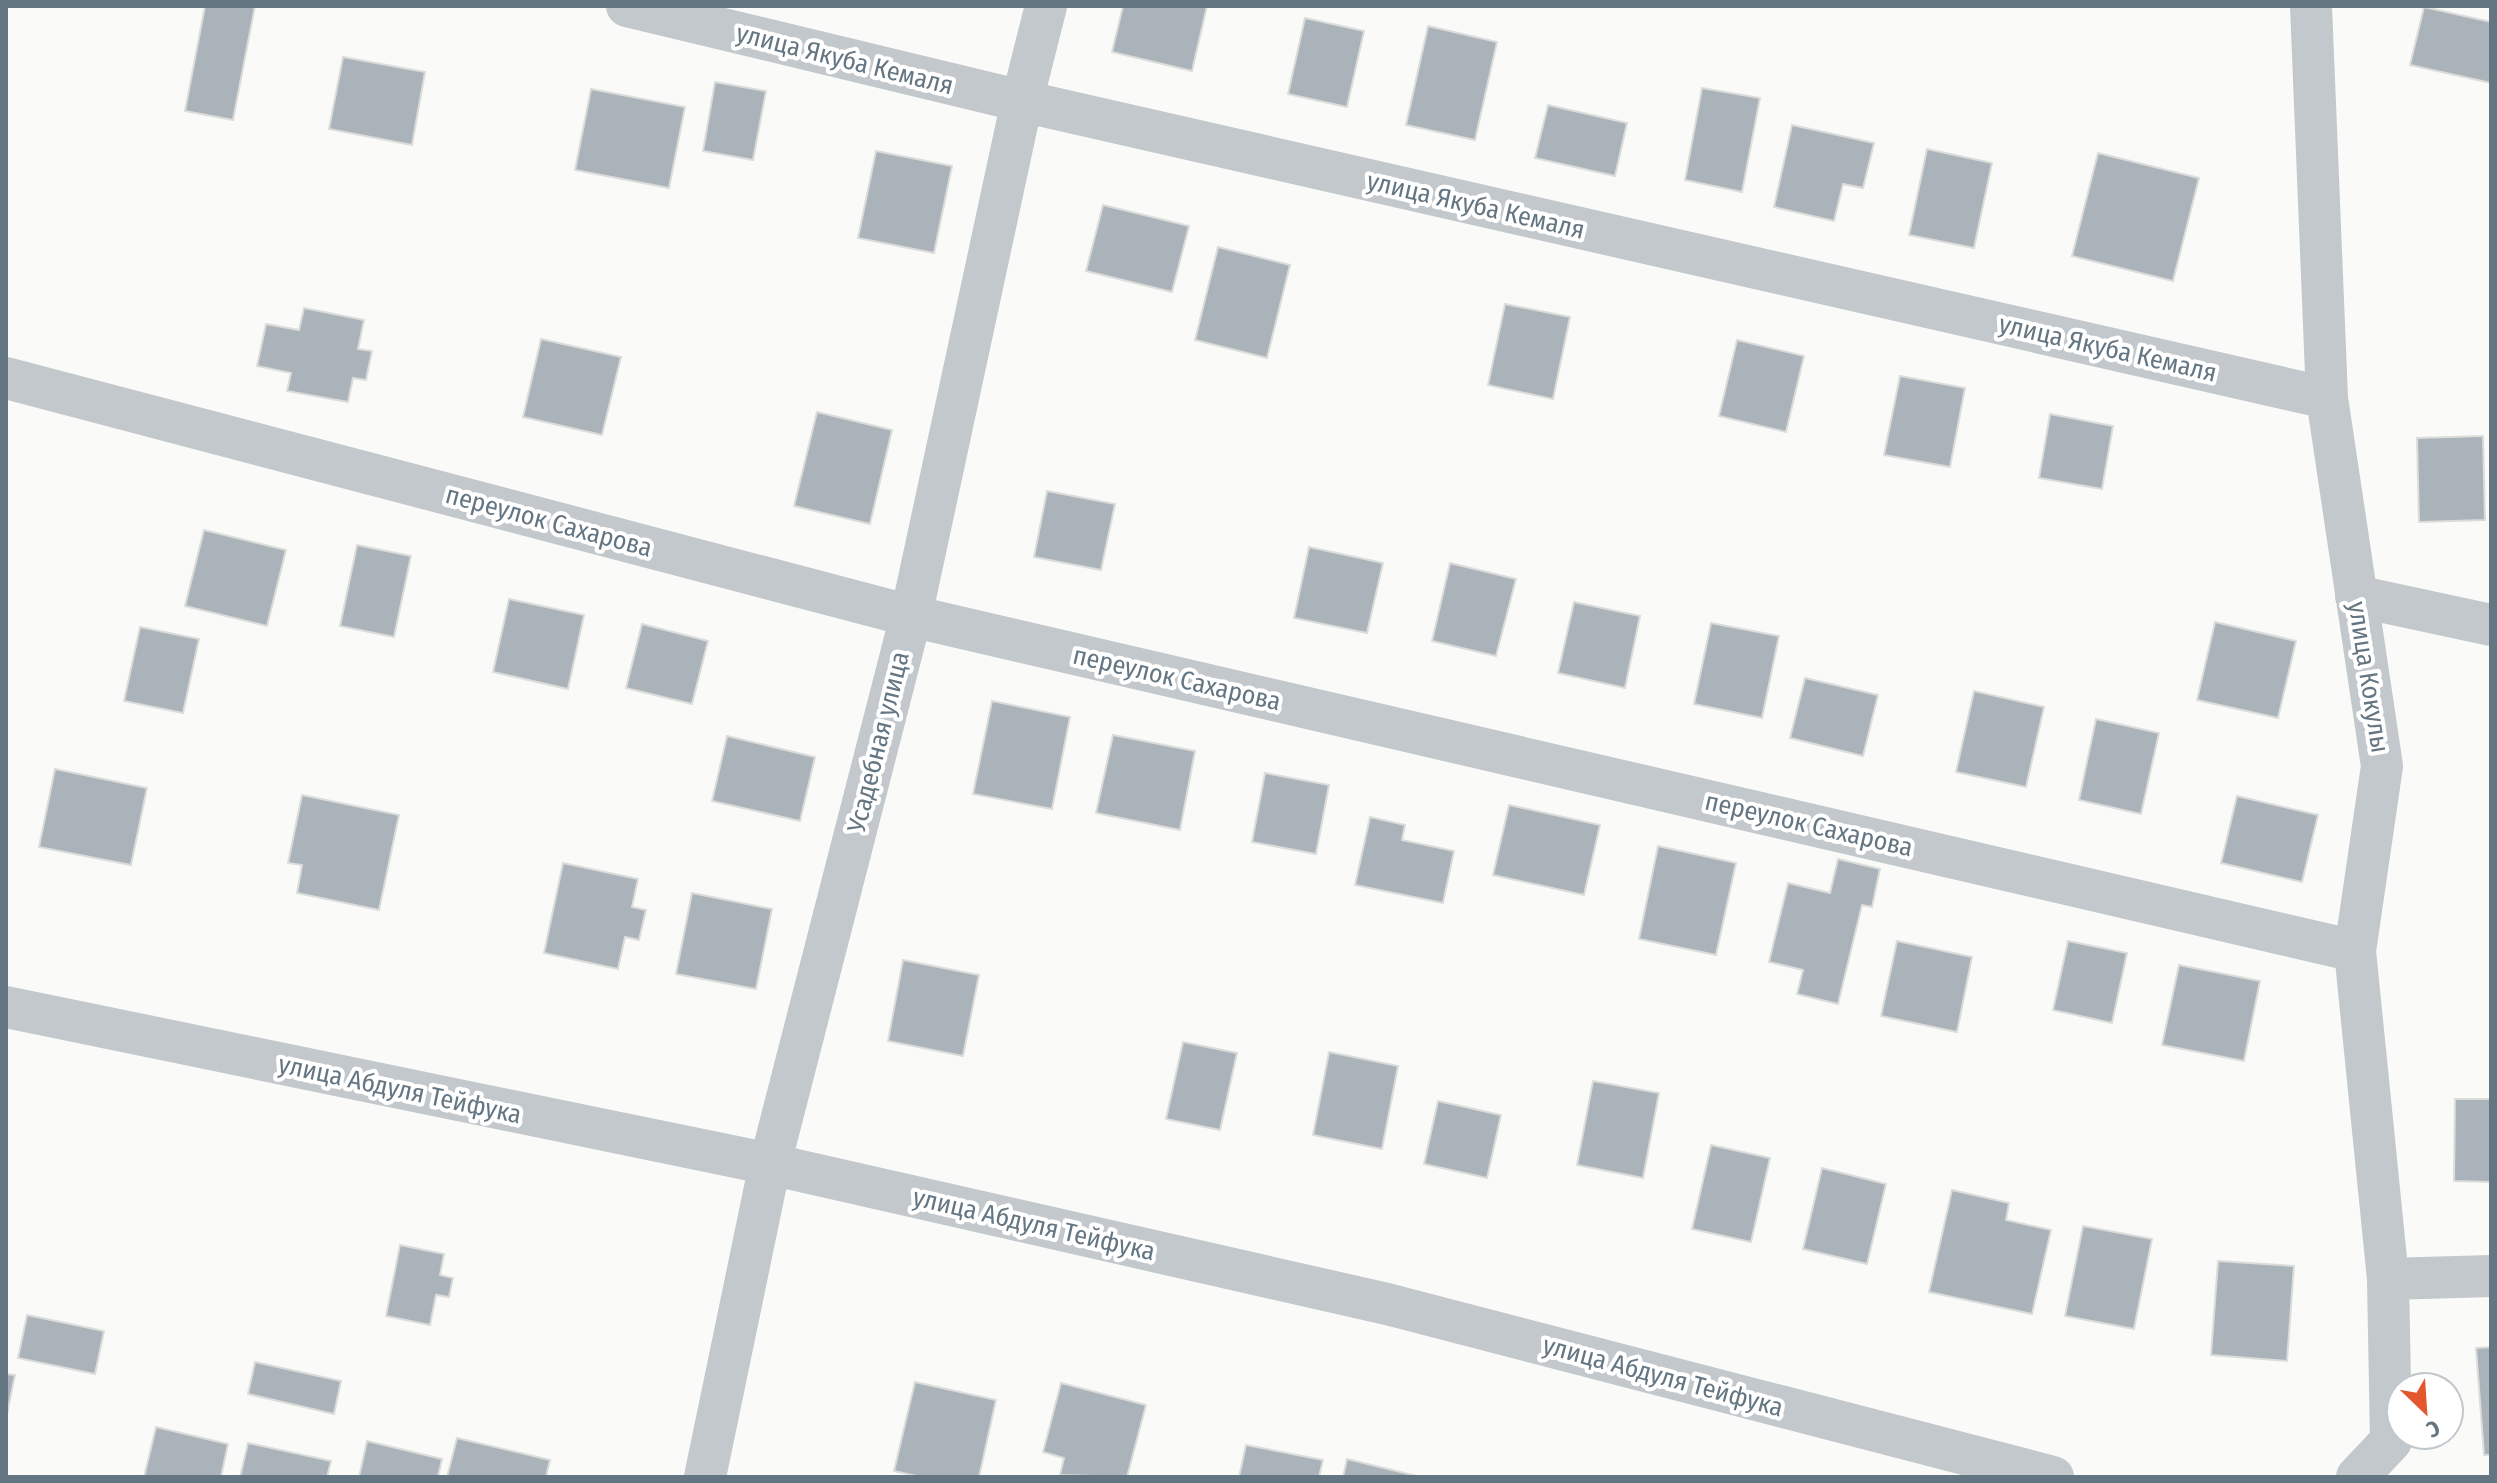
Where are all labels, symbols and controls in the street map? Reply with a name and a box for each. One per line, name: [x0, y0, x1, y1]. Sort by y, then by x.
street label: улица Якуба Кемаля: [733, 18, 957, 101]
street label: улица Якуба Кемаля: [1364, 165, 1588, 246]
street label: улица Якуба Кемаля: [1996, 308, 2220, 389]
street label: переулок Сахарова: [442, 479, 655, 564]
street label: улица Кокулы: [2341, 599, 2396, 755]
street label: переулок Сахарова: [1070, 640, 1284, 717]
street label: Усадебная улица: [841, 648, 916, 837]
street label: переулок Сахарова: [1702, 786, 1916, 863]
street label: улица Абдуля Тейфука: [276, 1049, 524, 1130]
street label: улица Абдуля Тейфука: [910, 1182, 1158, 1267]
street label: улица Абдуля Тейфука: [1539, 1329, 1786, 1423]
north arrow: [2385, 1371, 2465, 1451]
text: С: [2422, 1414, 2444, 1444]

